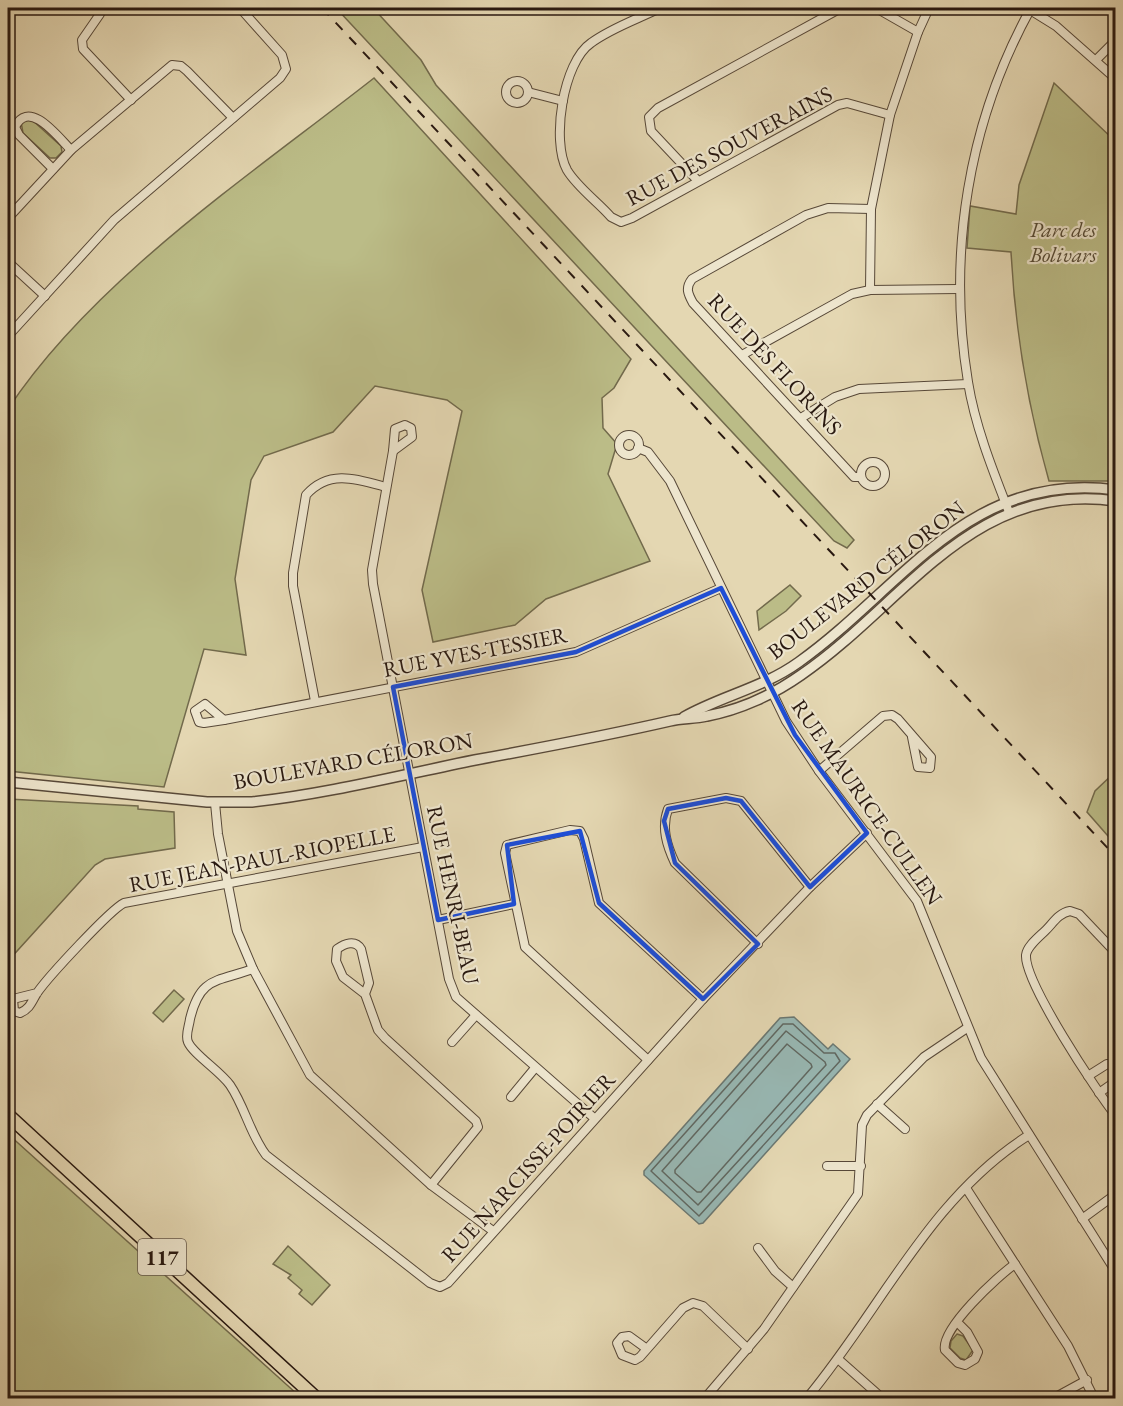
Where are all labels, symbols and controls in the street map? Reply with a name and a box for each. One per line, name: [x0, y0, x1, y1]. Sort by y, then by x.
street label: RUE DES SOUVERAINS: [621, 79, 837, 213]
park label: Parc des Bolivars: [1028, 215, 1097, 269]
street label: RUE DES FLORINS: [702, 287, 848, 441]
street label: BOULEVARD CÉLORON: [761, 494, 971, 666]
street label: RUE YVES-TESSIER: [381, 620, 570, 684]
street label: RUE MAURICE-CULLEN: [785, 693, 949, 911]
street label: BOULEVARD CÉLORON: [231, 726, 476, 796]
street label: RUE HENRI-BEAU: [420, 803, 486, 988]
street label: RUE JEAN-PAUL-RIOPELLE: [127, 819, 397, 899]
street label: RUE NARCISSE-POIRIER: [435, 1065, 622, 1268]
road number: 117: [138, 1239, 186, 1275]

